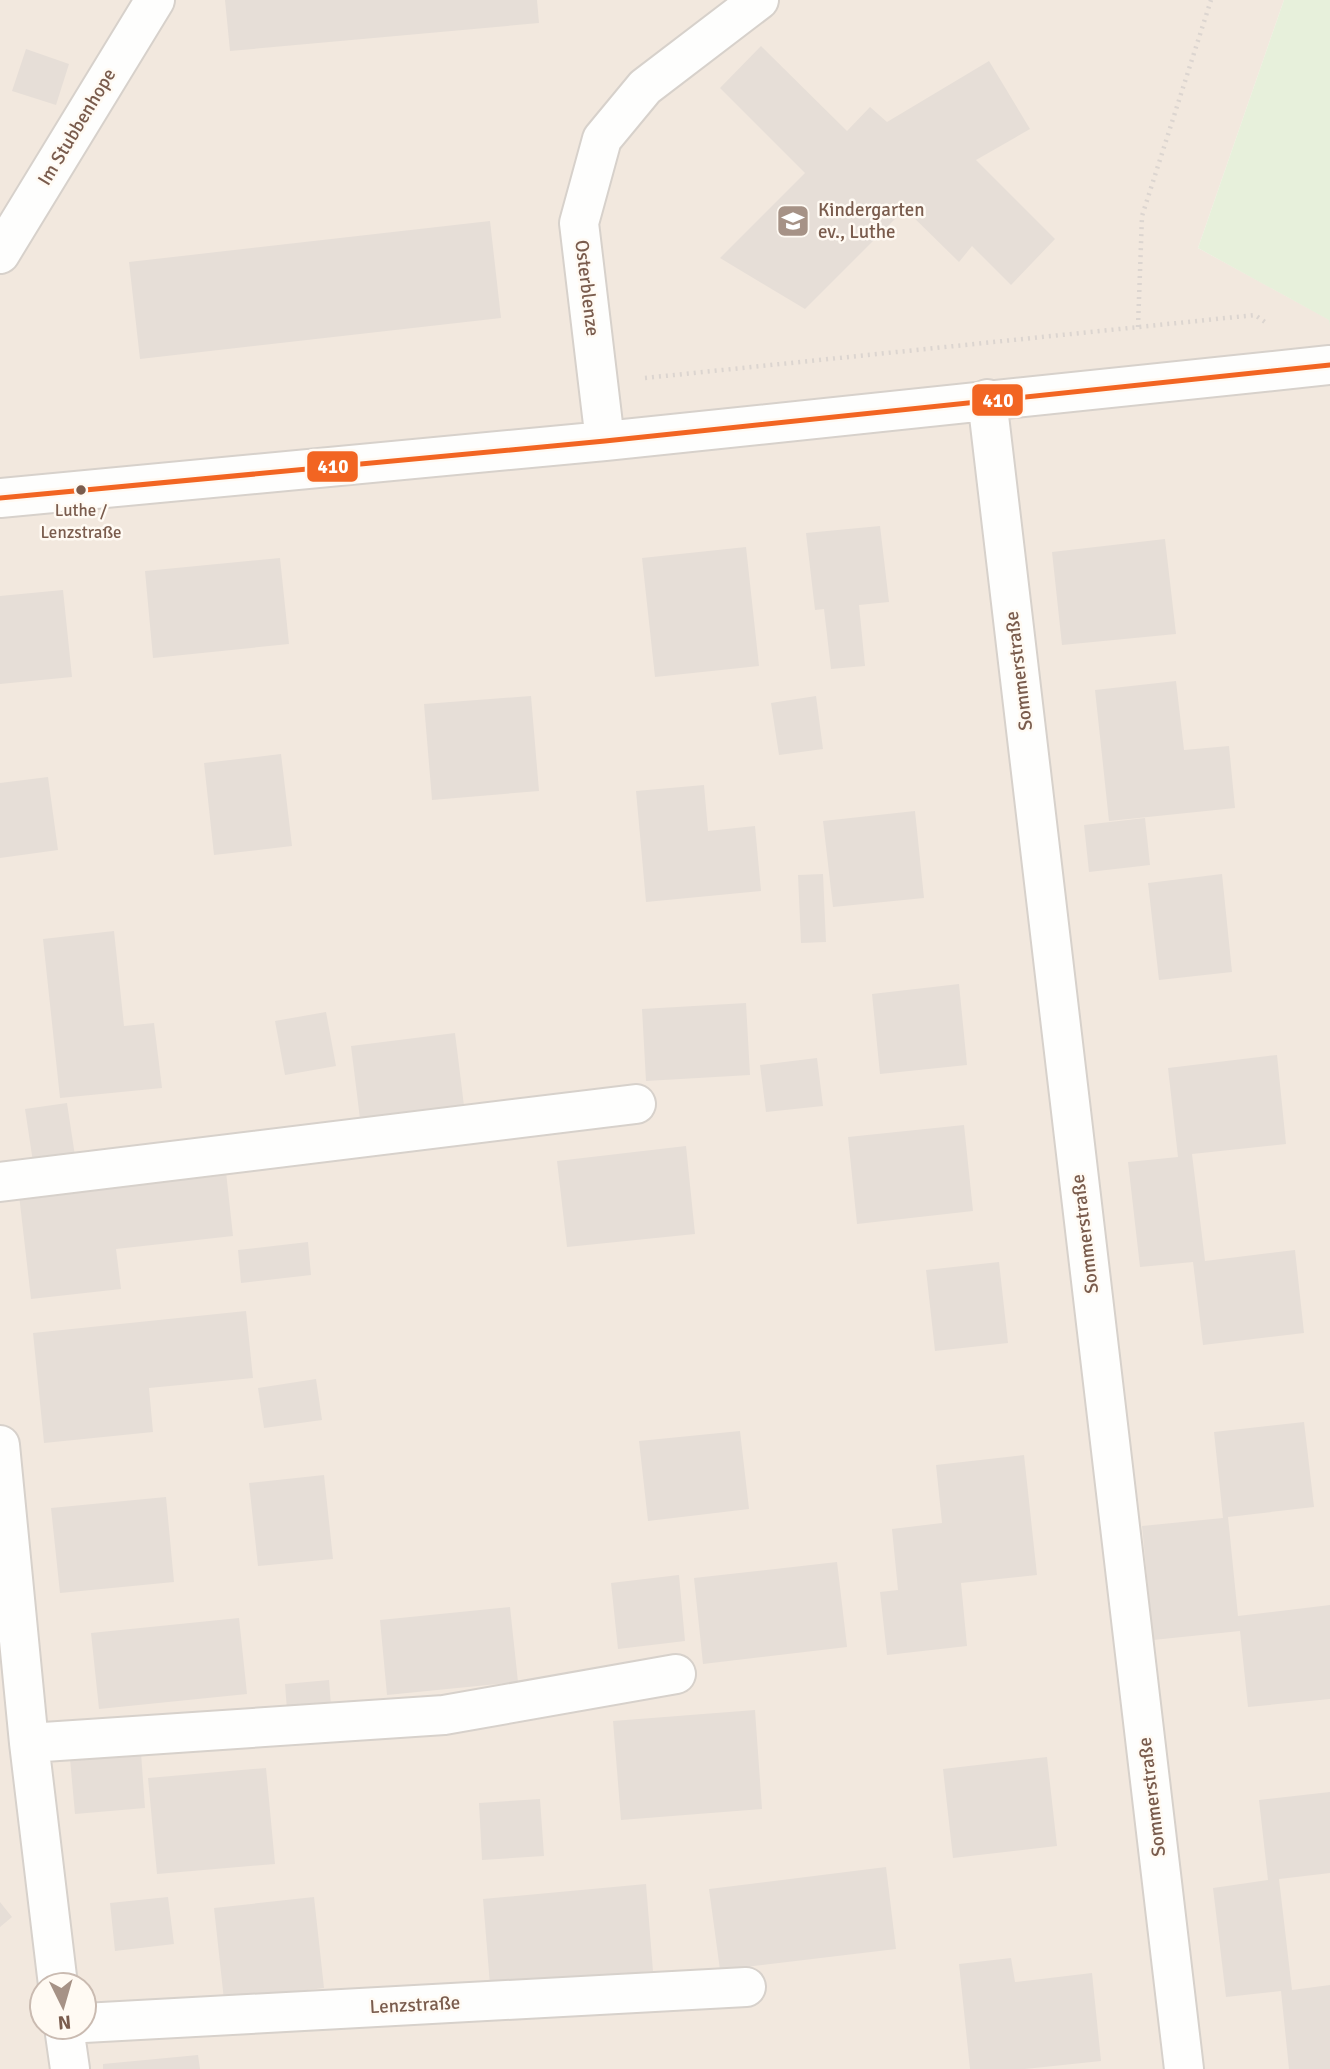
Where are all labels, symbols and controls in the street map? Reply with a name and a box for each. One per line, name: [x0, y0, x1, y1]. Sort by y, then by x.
street label: Im Stubbenhope: [33, 64, 121, 190]
place label: Kindergarten ev., Luthe: [818, 198, 925, 244]
school or university icon: Kindergarten ev., Luthe: [774, 202, 812, 240]
street label: Osterblenze: [569, 238, 605, 338]
line badge: 410: [971, 383, 1024, 417]
text: 410: [983, 389, 1013, 413]
line badge: 410: [306, 450, 359, 483]
text: 410: [318, 455, 348, 479]
marker: Luthe / Lenzstraße: [74, 483, 88, 497]
place label: Luthe / Lenzstraße: [40, 500, 122, 543]
street label: Sommerstraße: [1000, 610, 1038, 732]
street label: Sommerstraße: [1066, 1173, 1104, 1295]
street label: Sommerstraße: [1133, 1736, 1171, 1858]
north arrow: [28, 1971, 98, 2041]
street label: Lenzstraße: [369, 1991, 461, 2019]
text: N: [57, 2009, 72, 2034]

